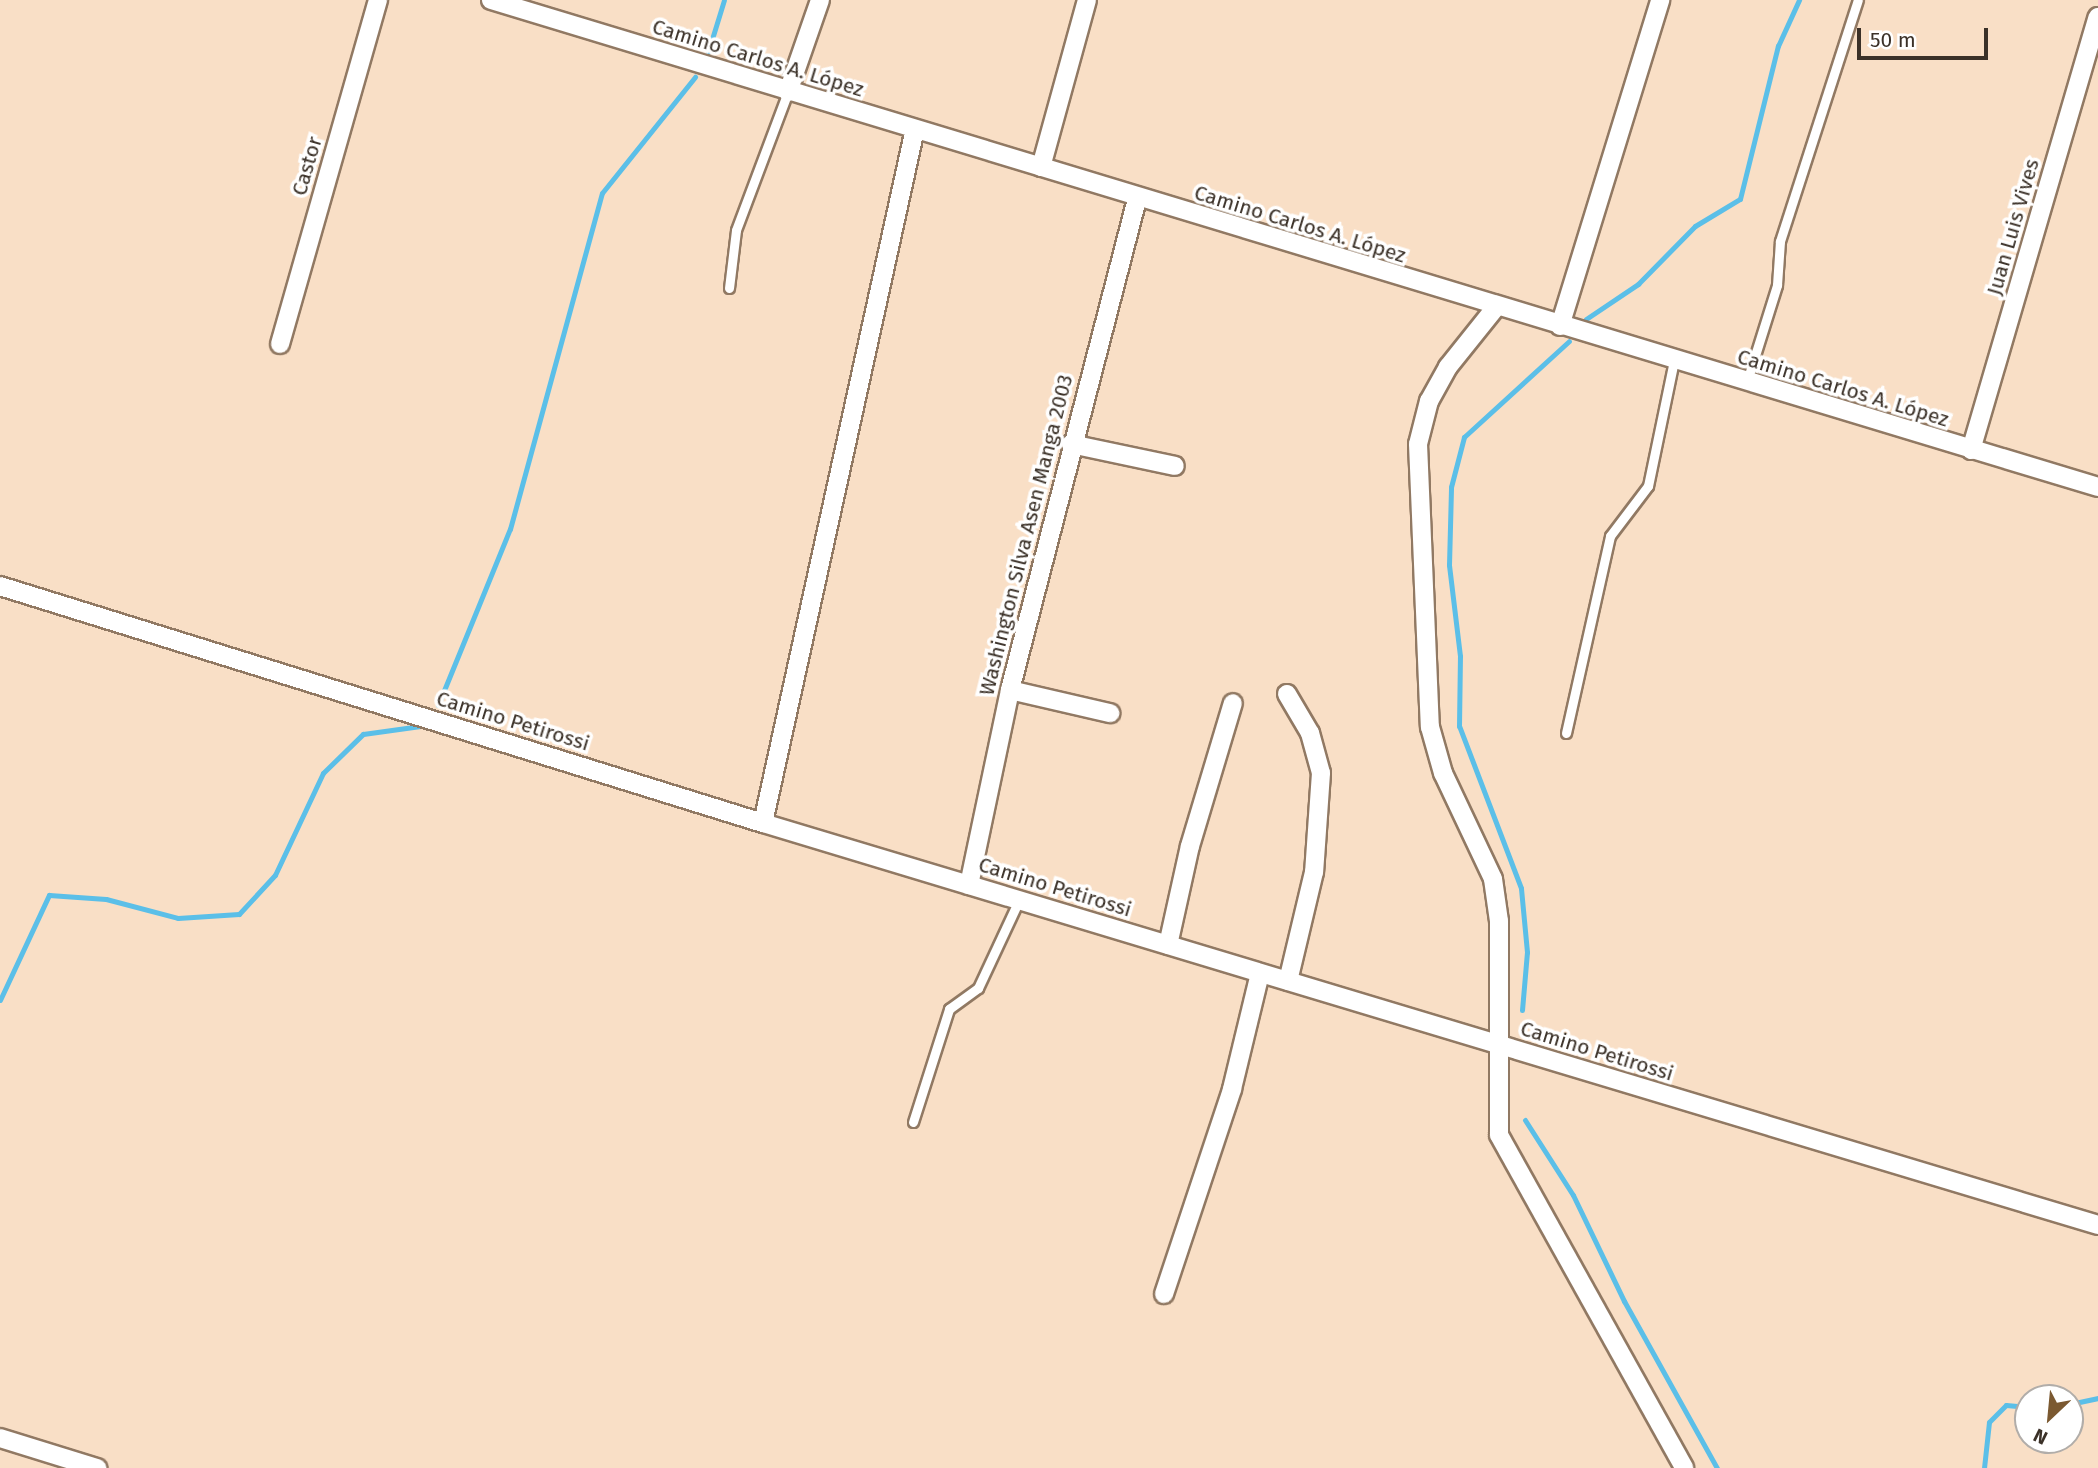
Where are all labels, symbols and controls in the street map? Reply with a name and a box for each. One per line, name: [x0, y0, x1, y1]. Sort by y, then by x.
street label: Camino Carlos A. López: [649, 14, 867, 102]
scale bar: [1860, 14, 1991, 58]
text: 50 m: [1870, 27, 1916, 53]
street label: Castor: [287, 134, 327, 198]
street label: Juan Luis Vives: [1981, 156, 2045, 298]
street label: Camino Carlos A. López: [1191, 180, 1409, 268]
street label: Camino Carlos A. López: [1734, 344, 1952, 432]
street label: Washington Silva Asen Manga 2003: [974, 372, 1078, 698]
street label: Camino Petirossi: [433, 686, 593, 756]
street label: Camino Petirossi: [975, 852, 1135, 922]
street label: Camino Petirossi: [1517, 1016, 1677, 1086]
north arrow: [2014, 1384, 2084, 1454]
text: N: [2030, 1423, 2051, 1450]

